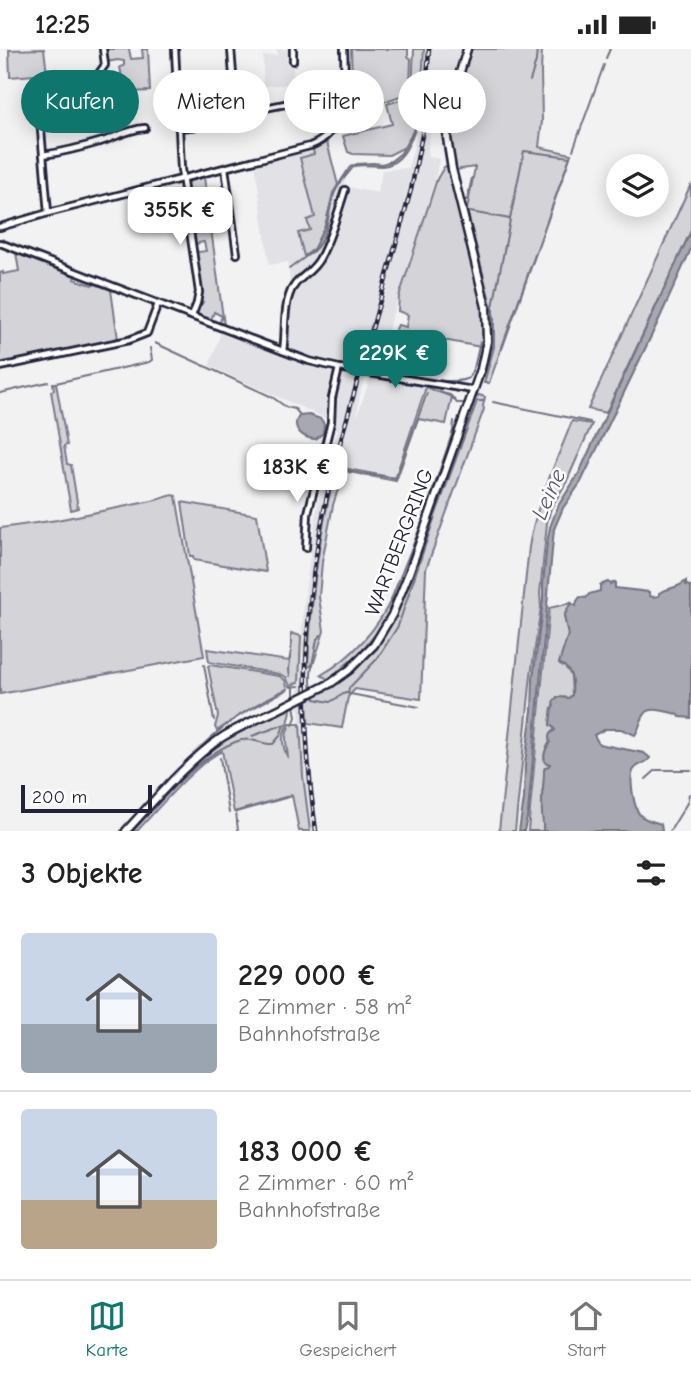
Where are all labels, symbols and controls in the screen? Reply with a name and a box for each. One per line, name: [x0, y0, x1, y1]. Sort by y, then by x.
text: 12:25: [35, 10, 90, 40]
chip: Kaufen: [21, 70, 139, 133]
chip: Mieten: [153, 70, 270, 133]
chip: Filter: [284, 70, 384, 133]
chip: Neu: [398, 70, 486, 133]
map controls: [606, 154, 669, 217]
button: layers: [606, 154, 669, 217]
pin: 355K €: [123, 187, 237, 247]
text: 355K €: [144, 196, 216, 223]
pin: 229K €: [338, 331, 452, 390]
text: 229K €: [359, 339, 431, 366]
pin: 183K €: [240, 445, 354, 504]
text: 183K €: [262, 453, 332, 480]
water label: Leine: [525, 464, 572, 524]
street label: WARTBERGRING: [360, 465, 438, 619]
scale bar: [21, 782, 152, 814]
text: 200 m: [32, 786, 87, 808]
icon: filters: [632, 854, 670, 892]
text: 3 Objekte: [21, 856, 142, 891]
text: 229 000 €: [238, 958, 377, 993]
icon: home: [77, 961, 161, 1045]
text: 2 Zimmer · 58 m²: [238, 993, 411, 1020]
text: Bahnhofstraße: [238, 1020, 380, 1047]
text: 183 000 €: [238, 1134, 373, 1169]
icon: home: [77, 1137, 161, 1221]
text: 2 Zimmer · 60 m²: [238, 1169, 413, 1196]
text: Bahnhofstraße: [238, 1196, 380, 1223]
tab: Karte: [86, 1297, 128, 1361]
tab: Gespeichert: [299, 1297, 396, 1361]
tab: Start: [567, 1297, 605, 1361]

